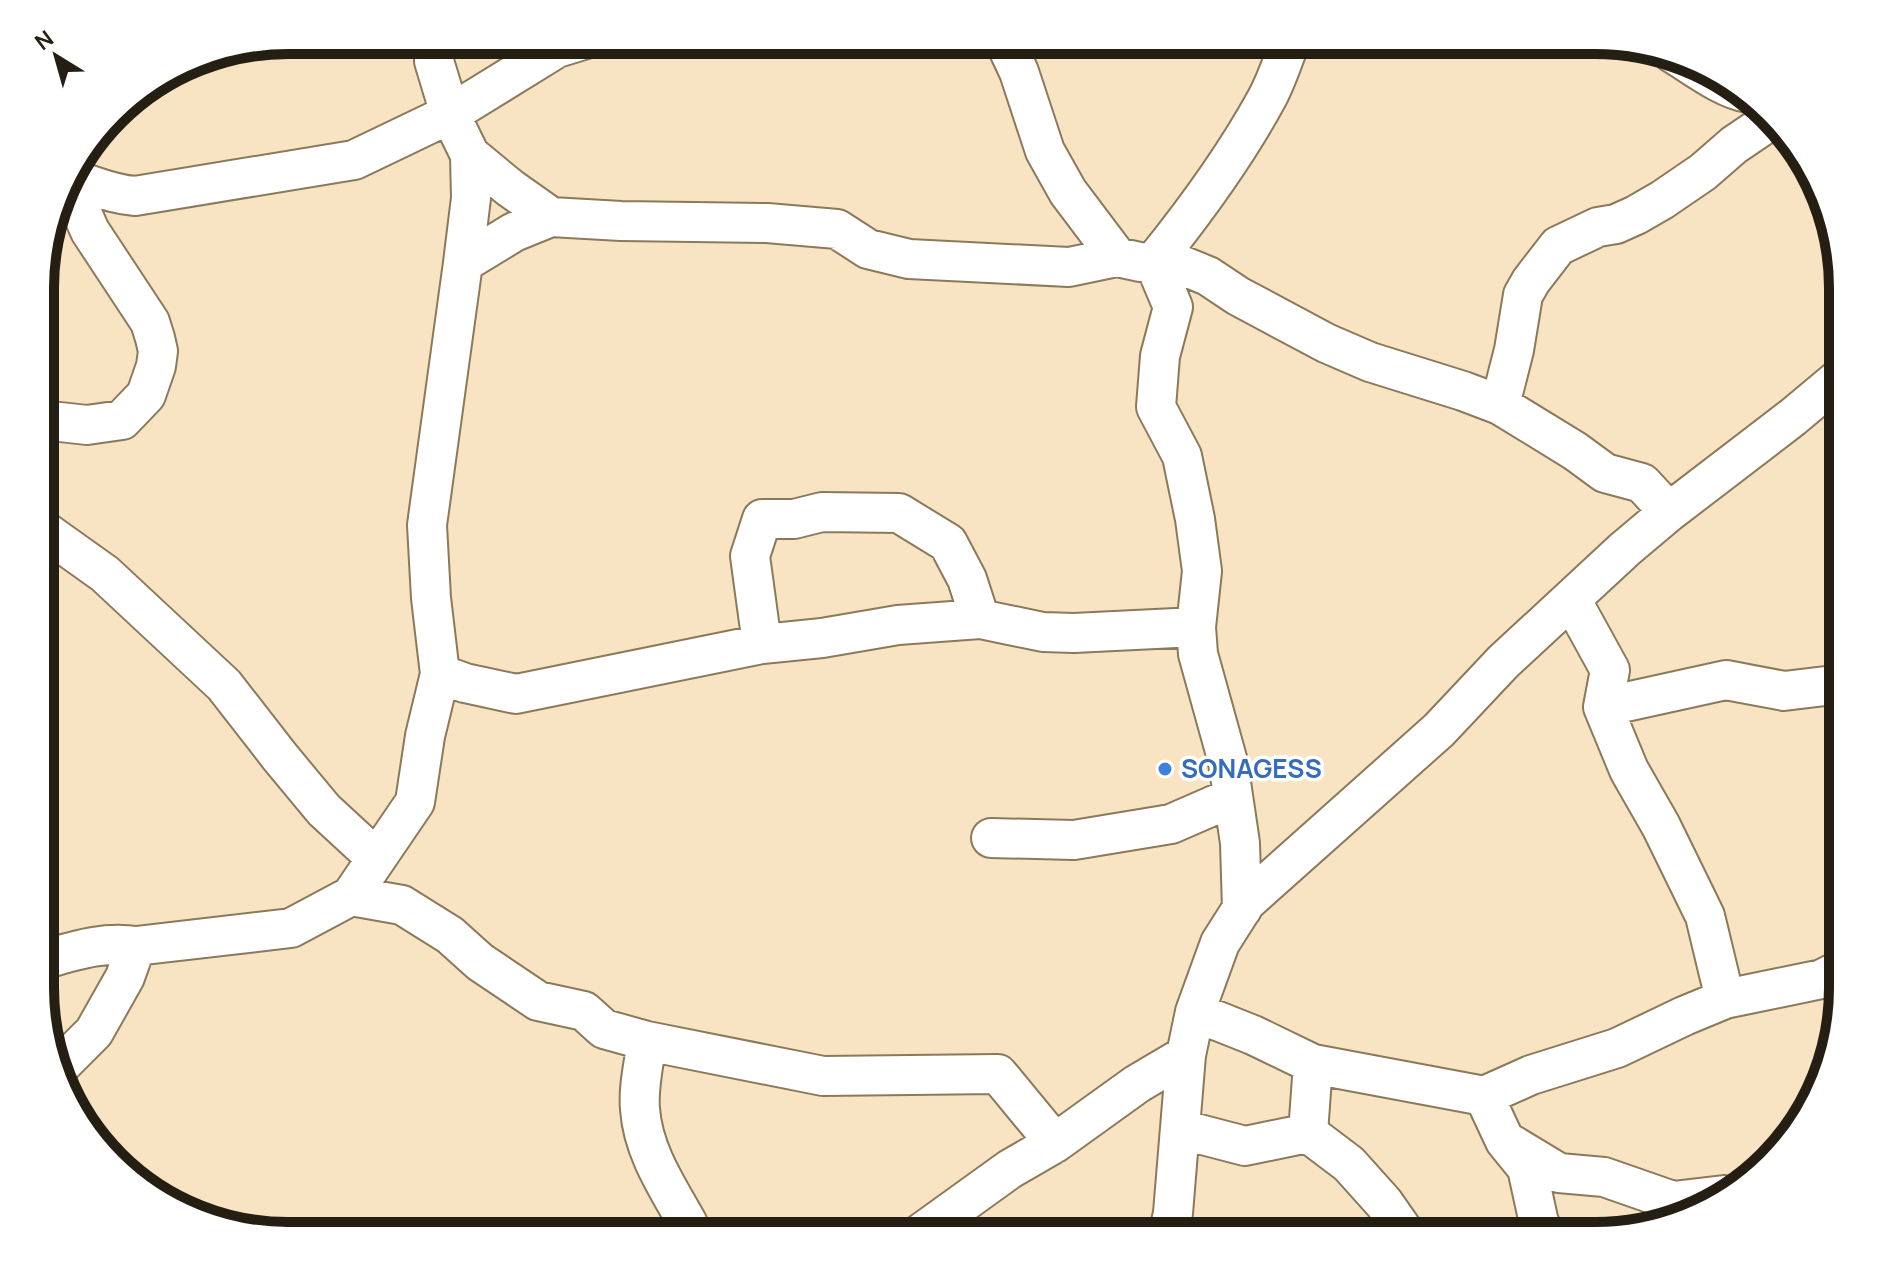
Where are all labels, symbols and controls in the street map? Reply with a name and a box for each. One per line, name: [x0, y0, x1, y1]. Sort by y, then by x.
north arrow: [16, 16, 96, 96]
text: N: [29, 23, 59, 57]
place label: SONAGESS: [1181, 750, 1322, 786]
marker: SONAGESS: [1156, 760, 1174, 778]

